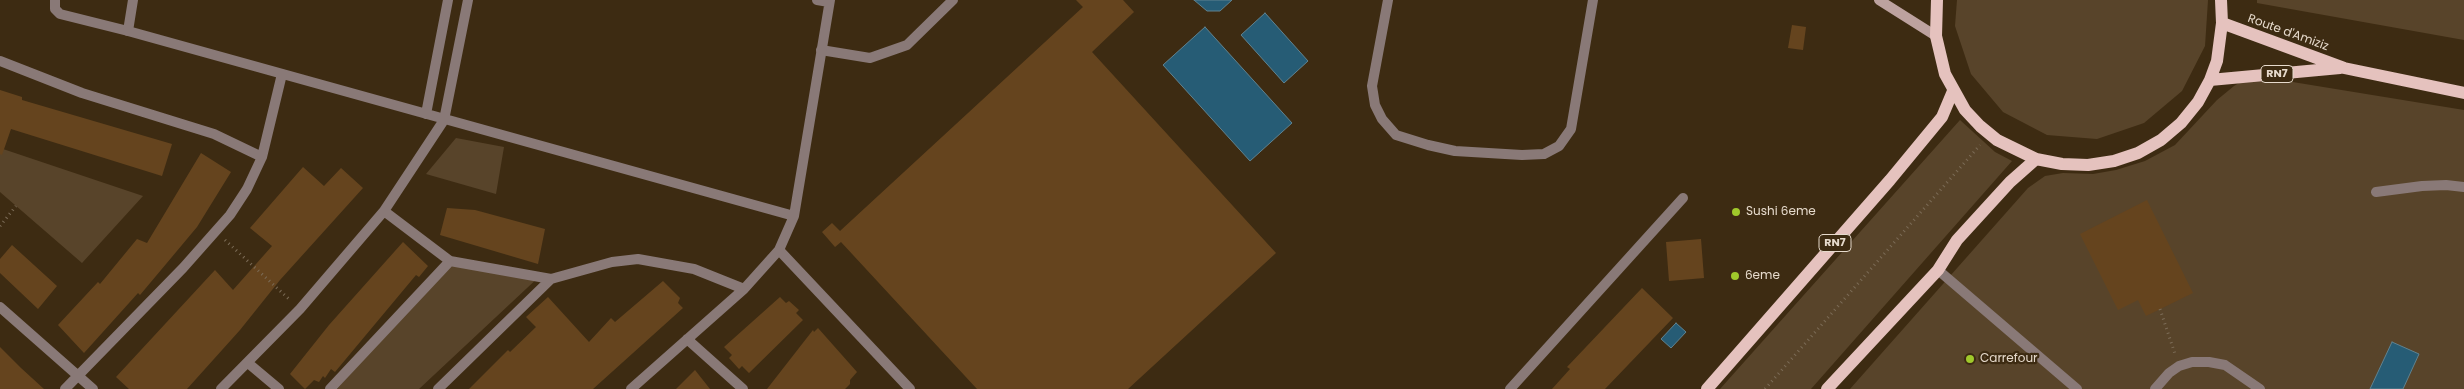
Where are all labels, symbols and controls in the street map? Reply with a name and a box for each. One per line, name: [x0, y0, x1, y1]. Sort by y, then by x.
street label: Route d'Amiziz: [2246, 12, 2330, 54]
road number: RN7: [2261, 66, 2293, 82]
place label: Sushi 6eme: [1746, 205, 1816, 219]
marker: Sushi 6eme: [1730, 206, 1742, 218]
road number: RN7: [1819, 234, 1851, 252]
place label: 6eme: [1745, 269, 1780, 283]
marker: 6eme: [1729, 270, 1741, 282]
place label: Carrefour: [1980, 352, 2038, 366]
marker: Carrefour: [1964, 353, 1976, 365]

